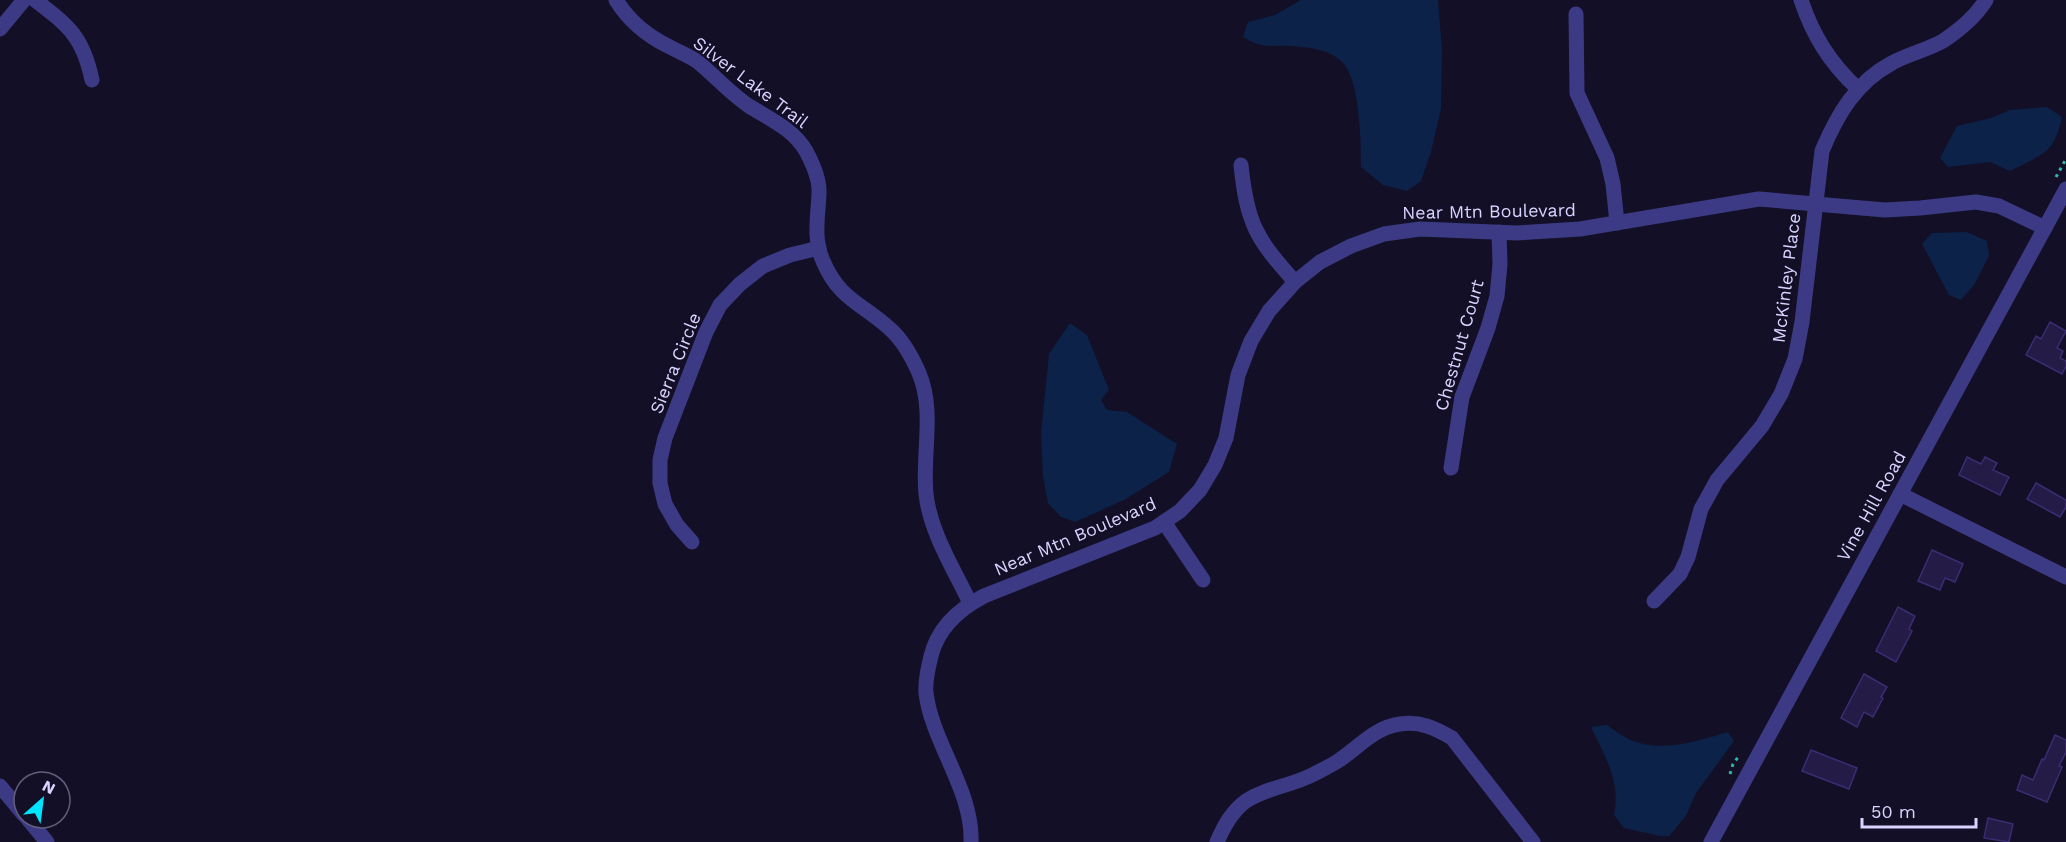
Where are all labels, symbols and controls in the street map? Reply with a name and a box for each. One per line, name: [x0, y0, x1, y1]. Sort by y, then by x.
street label: Silver Lake Trail: [689, 32, 813, 132]
street label: Near Mtn Boulevard: [1402, 199, 1576, 223]
street label: McKinley Place: [1768, 212, 1804, 344]
street label: Chestnut Court: [1430, 277, 1488, 413]
street label: Sierra Circle: [645, 309, 705, 417]
street label: Vine Hill Road: [1832, 447, 1910, 565]
street label: Near Mtn Boulevard: [991, 492, 1159, 580]
north arrow: [12, 770, 72, 830]
text: N: [39, 776, 59, 798]
scale bar: [1862, 791, 1976, 829]
text: 50 m: [1871, 801, 1916, 822]

